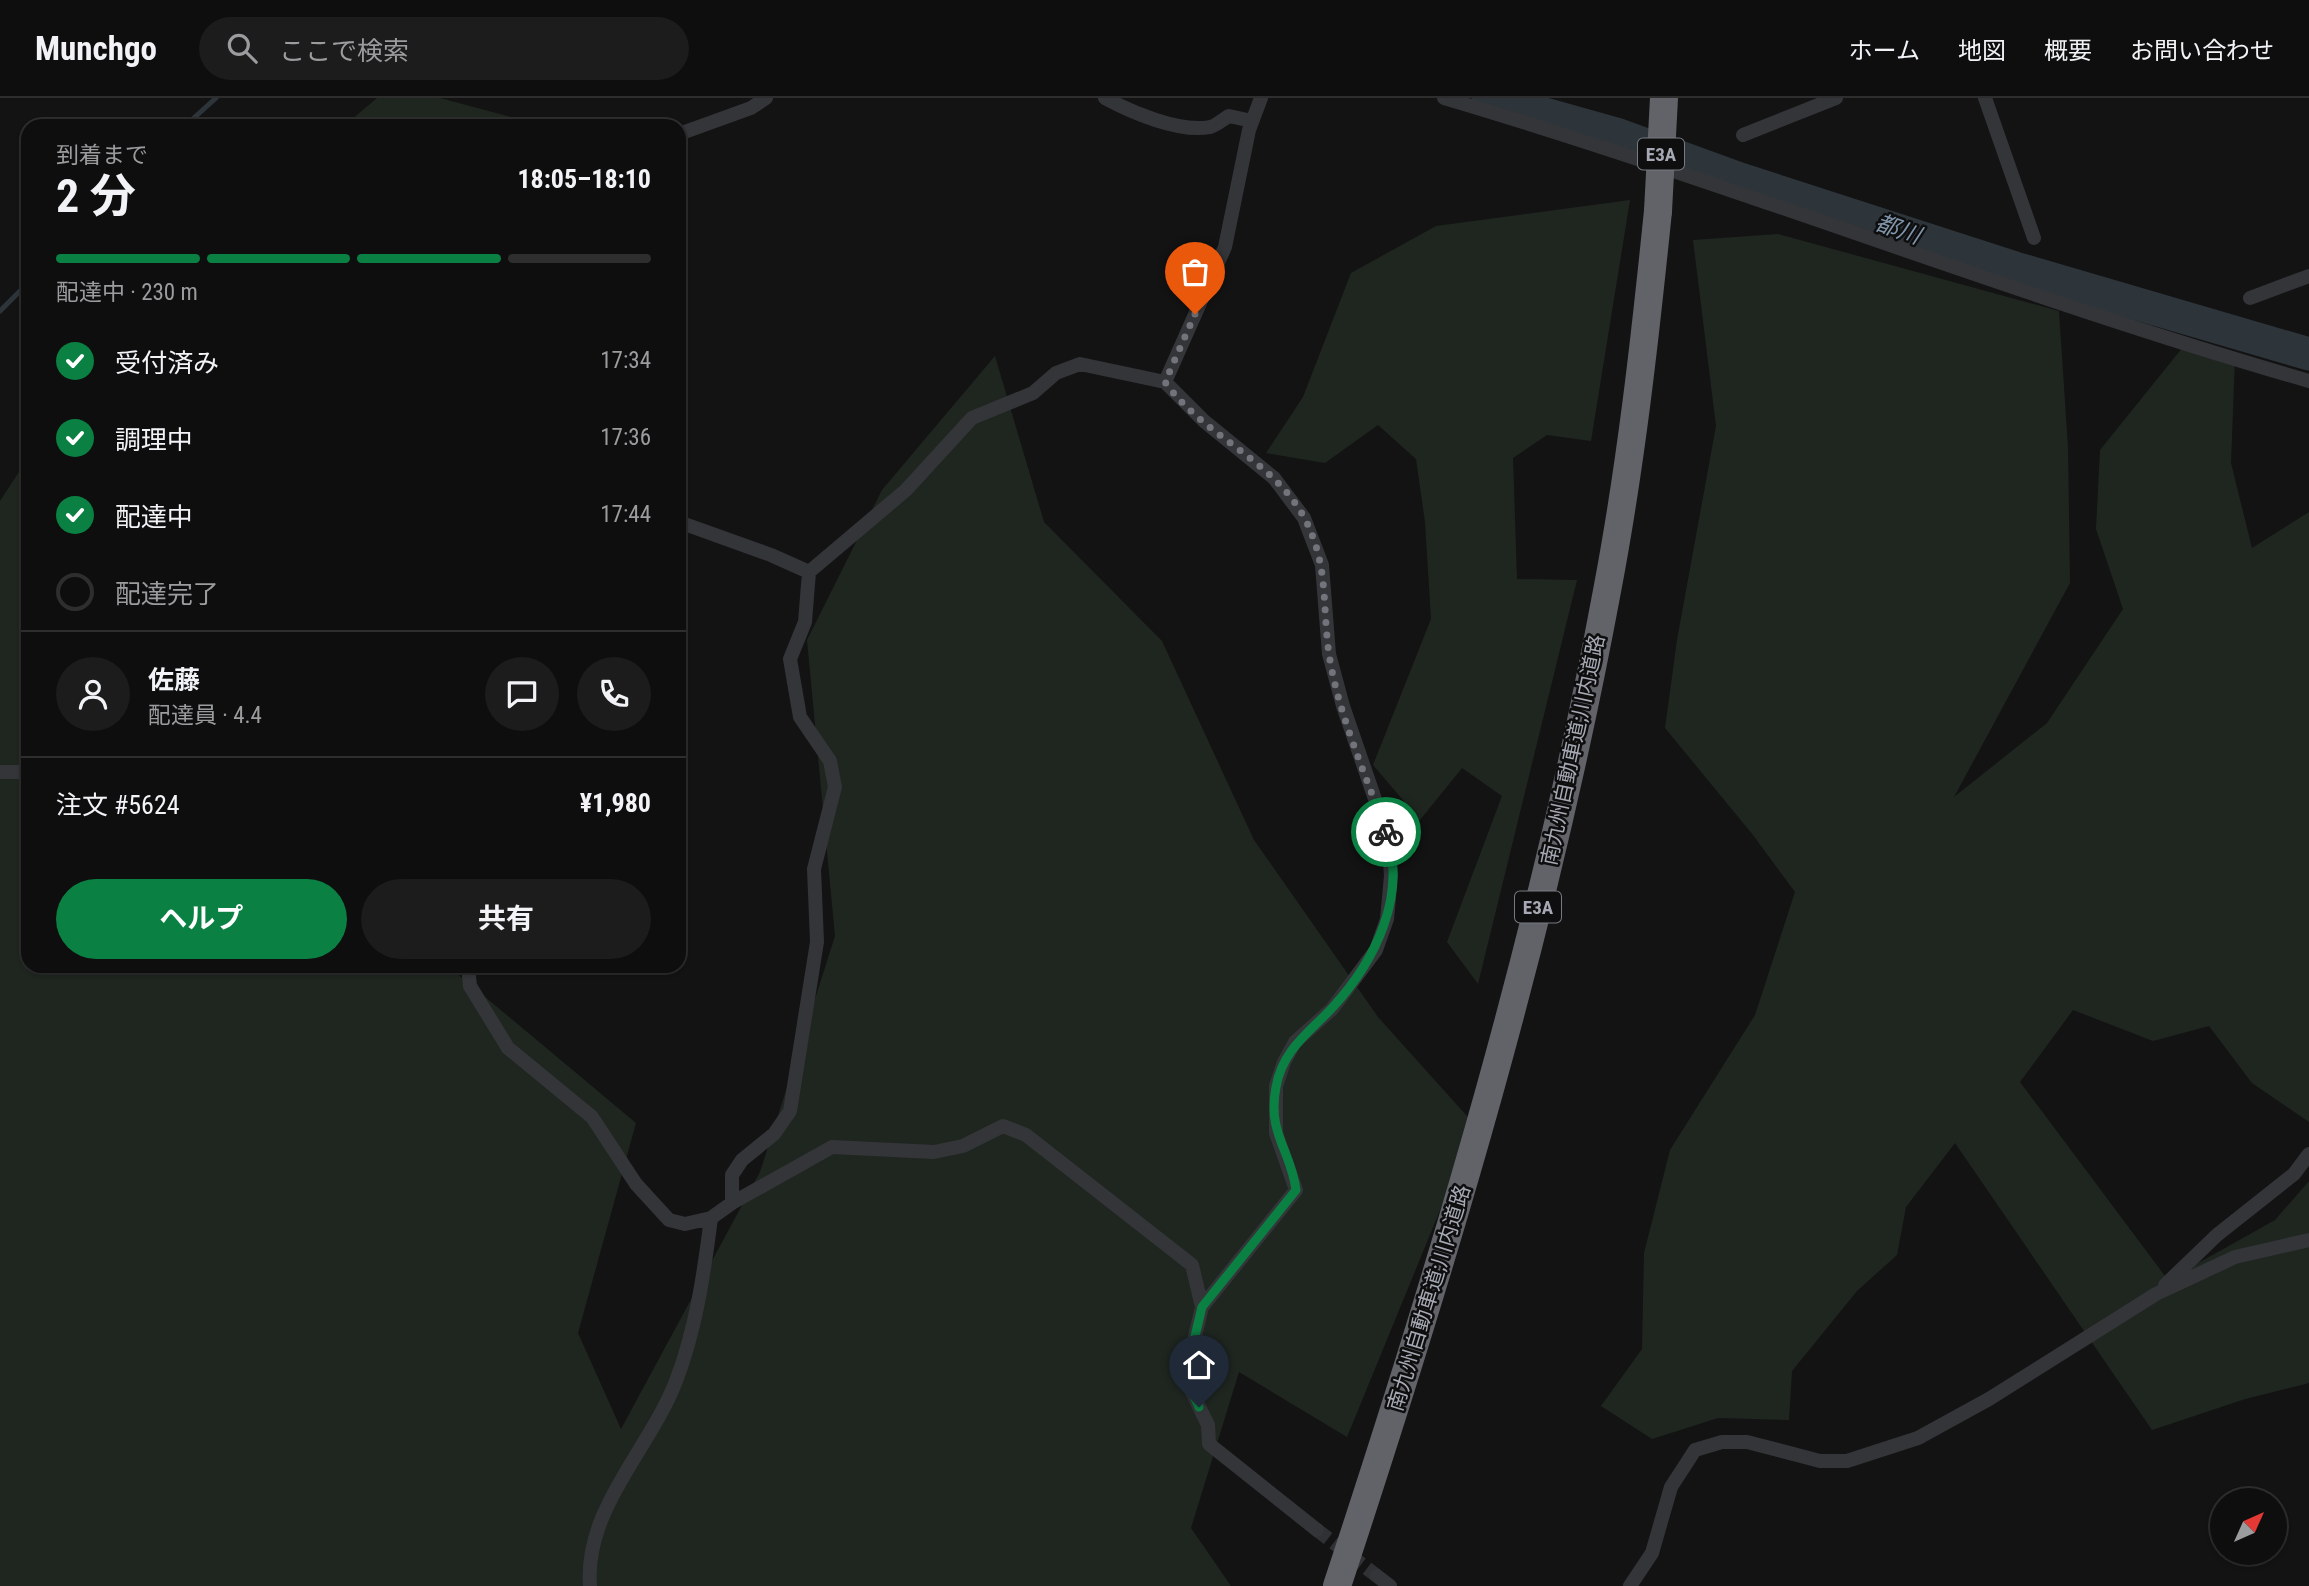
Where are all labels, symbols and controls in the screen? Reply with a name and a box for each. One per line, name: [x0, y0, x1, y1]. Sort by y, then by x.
search box: [199, 17, 689, 80]
text: Munchgo: [35, 29, 157, 68]
icon: search: [223, 29, 261, 67]
text: ここで検索: [279, 36, 409, 66]
text: ホーム: [1849, 37, 1920, 65]
text: 地図: [1958, 37, 2006, 65]
text: 概要: [2044, 37, 2092, 65]
text: お問い合わせ: [2130, 37, 2274, 65]
road number: E3A: [1638, 138, 1684, 170]
text: 到着まで: [56, 142, 148, 169]
text: 18:05–18:10: [517, 164, 651, 194]
text: 2 分: [56, 169, 136, 223]
water label: 都川: [1872, 209, 1927, 251]
pin: [1165, 242, 1225, 314]
icon: bag: [1176, 253, 1214, 291]
text: 配達中 · 230 m: [56, 279, 198, 306]
icon: check: [56, 342, 94, 380]
text: 17:34: [600, 347, 651, 374]
text: 受付済み: [115, 348, 219, 378]
icon: check: [56, 419, 94, 457]
text: 17:36: [600, 424, 651, 451]
text: 調理中: [115, 425, 193, 455]
icon: check: [56, 496, 94, 534]
text: 17:44: [600, 501, 651, 528]
text: 配達中: [115, 502, 193, 532]
text: 配達完了: [115, 579, 219, 609]
street label: 南九州自動車道;川内道路: [1537, 632, 1609, 868]
button: person: [56, 657, 130, 731]
button: chat: [485, 657, 559, 731]
button: phone: [577, 657, 651, 731]
text: 佐藤: [148, 665, 200, 695]
text: 配達員 · 4.4: [148, 702, 262, 729]
text: ¥1,980: [580, 788, 651, 818]
text: 注文 #5624: [56, 790, 180, 820]
courier: [1351, 797, 1421, 867]
icon: bike: [1367, 813, 1405, 851]
button: ヘルプ: [56, 879, 347, 959]
button: 共有: [361, 879, 651, 959]
road number: E3A: [1515, 892, 1561, 922]
street label: 南九州自動車道;川内道路: [1383, 1182, 1475, 1414]
pin: [1169, 1335, 1229, 1407]
icon: home: [1180, 1346, 1218, 1384]
north arrow: [2210, 1488, 2287, 1564]
map controls: [2210, 1488, 2287, 1565]

